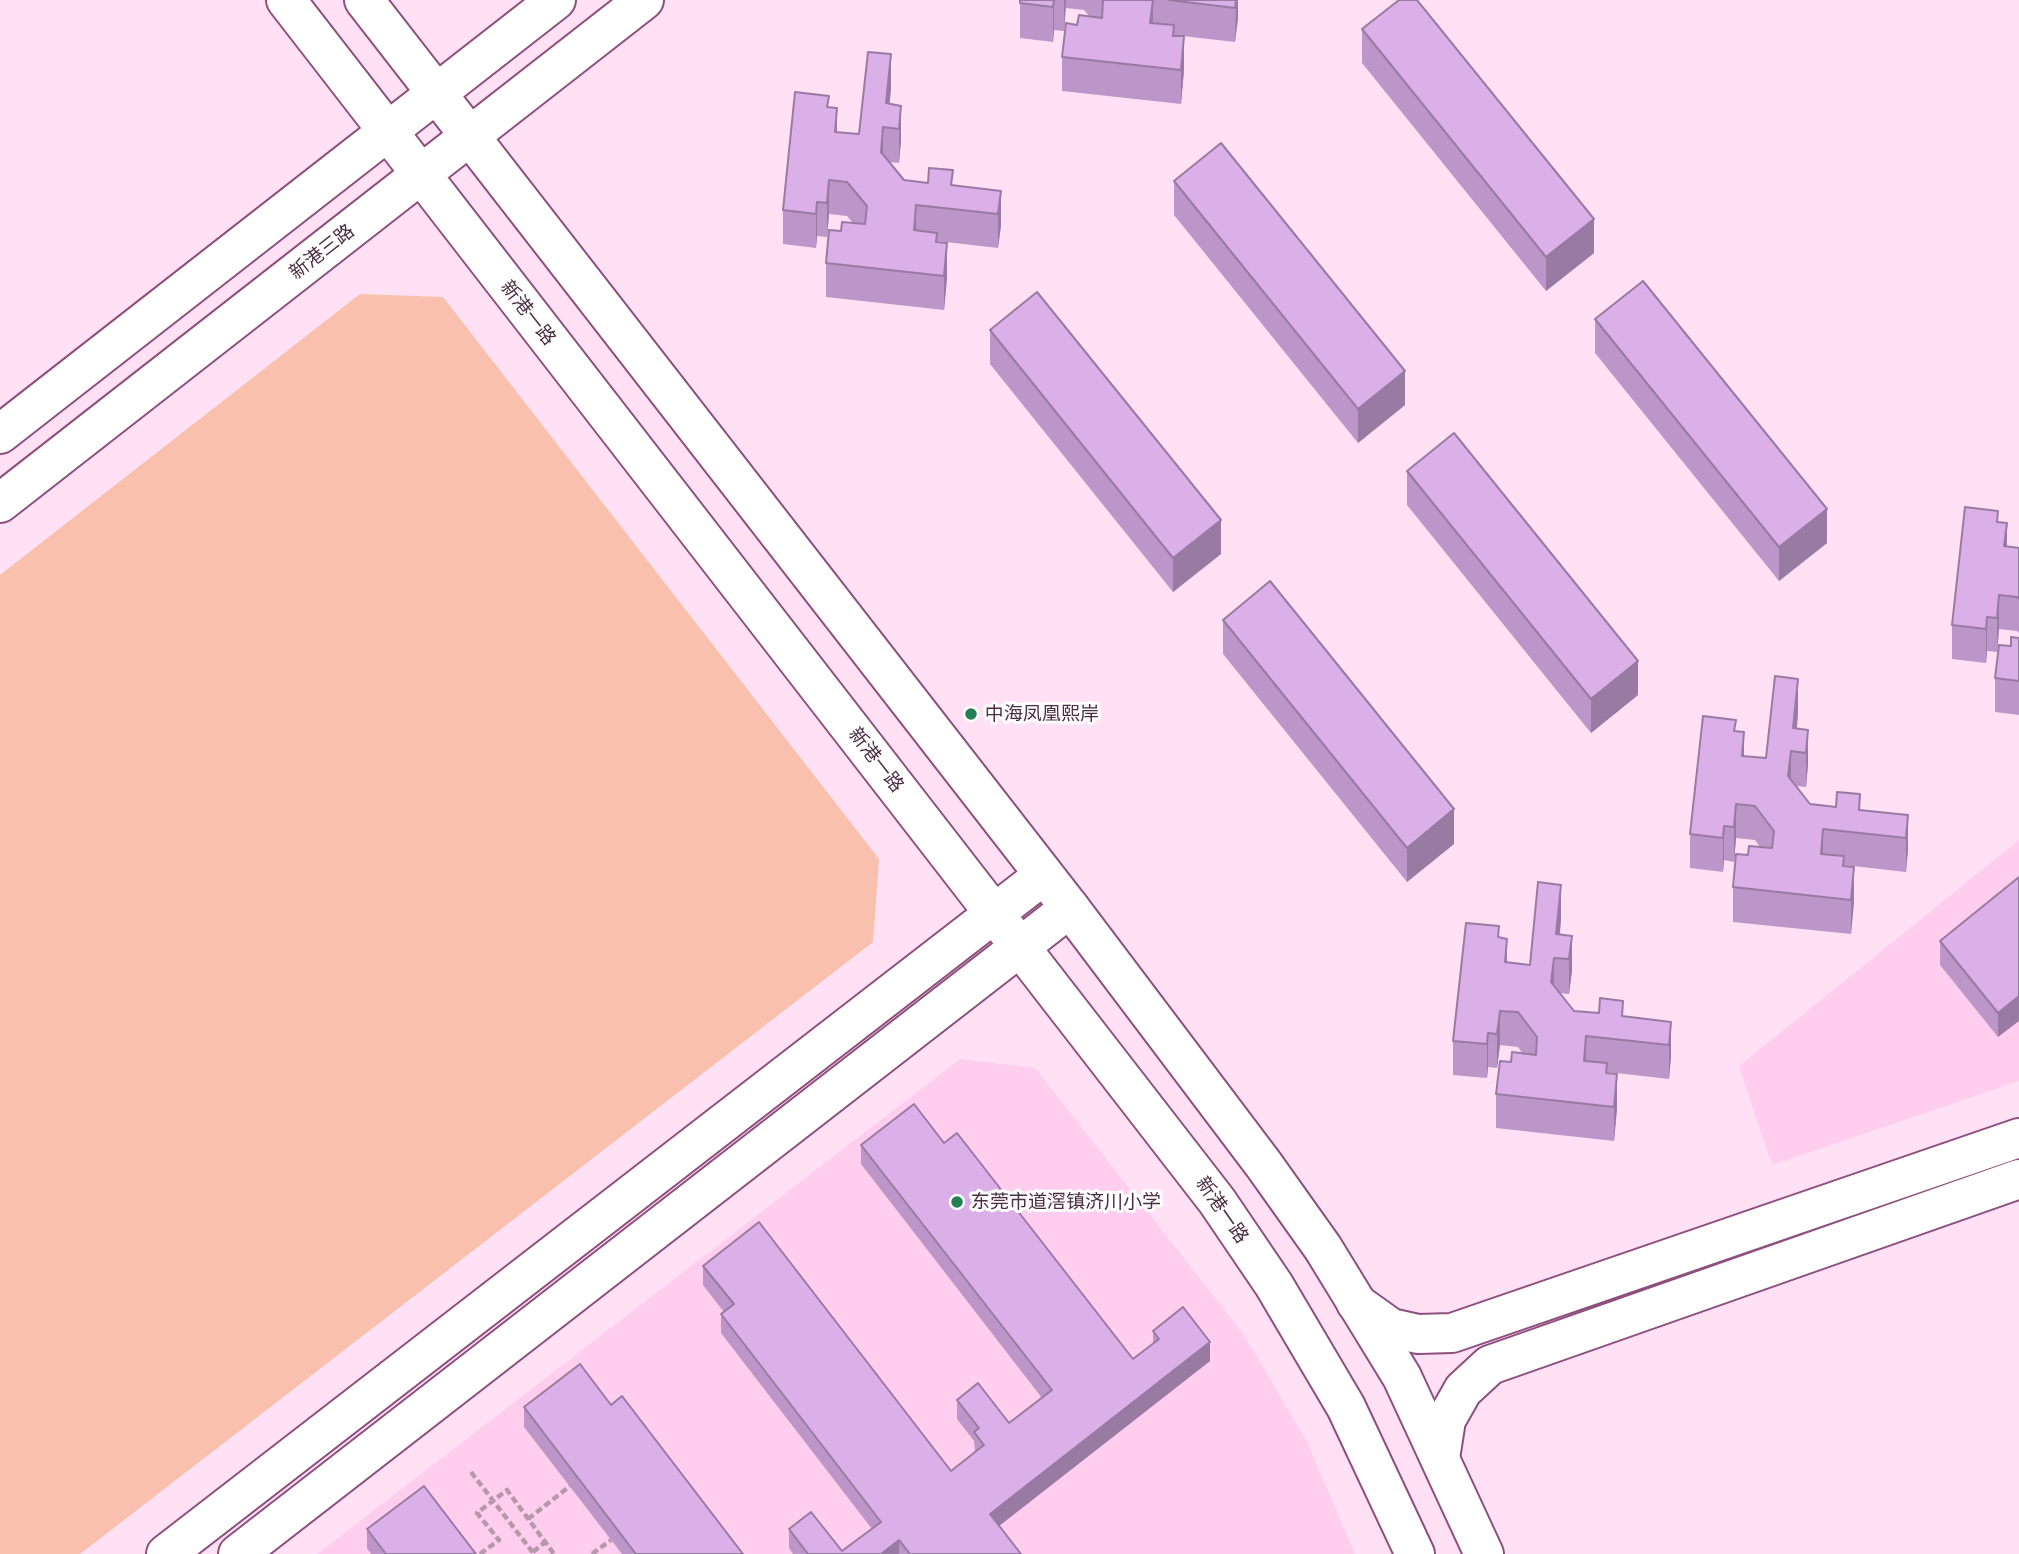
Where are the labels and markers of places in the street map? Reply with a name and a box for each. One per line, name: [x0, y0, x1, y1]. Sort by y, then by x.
place label: 中海凤凰熙岸: [985, 703, 1099, 725]
marker: 中海凤凰熙岸: [963, 706, 979, 722]
place label: 东莞市道滘镇济川小学: [971, 1191, 1161, 1213]
marker: 东莞市道滘镇济川小学: [949, 1194, 965, 1210]

